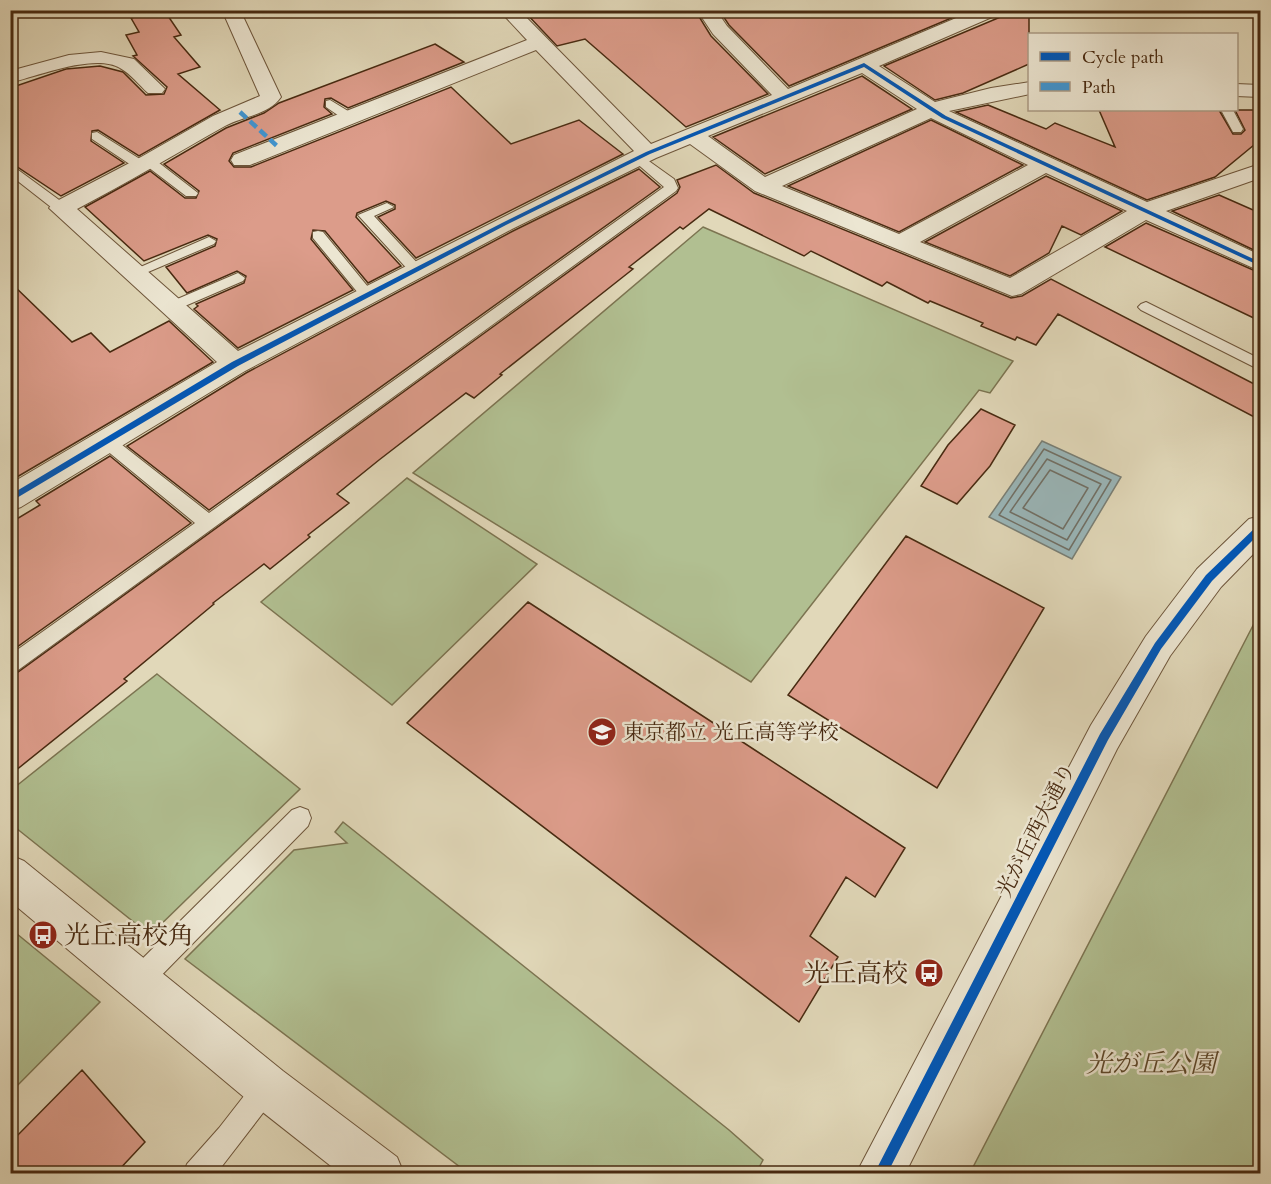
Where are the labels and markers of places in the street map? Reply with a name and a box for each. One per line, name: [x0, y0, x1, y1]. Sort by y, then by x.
school or university icon: 東京都立 光丘高等学校: [586, 716, 618, 748]
place label: 東京都立 光丘高等学校: [623, 718, 839, 747]
place label: 光丘高校角: [64, 918, 194, 953]
bus stop icon: 光丘高校角: [27, 919, 59, 951]
place label: 光丘高校: [804, 956, 908, 991]
bus stop icon: 光丘高校: [913, 957, 945, 989]

